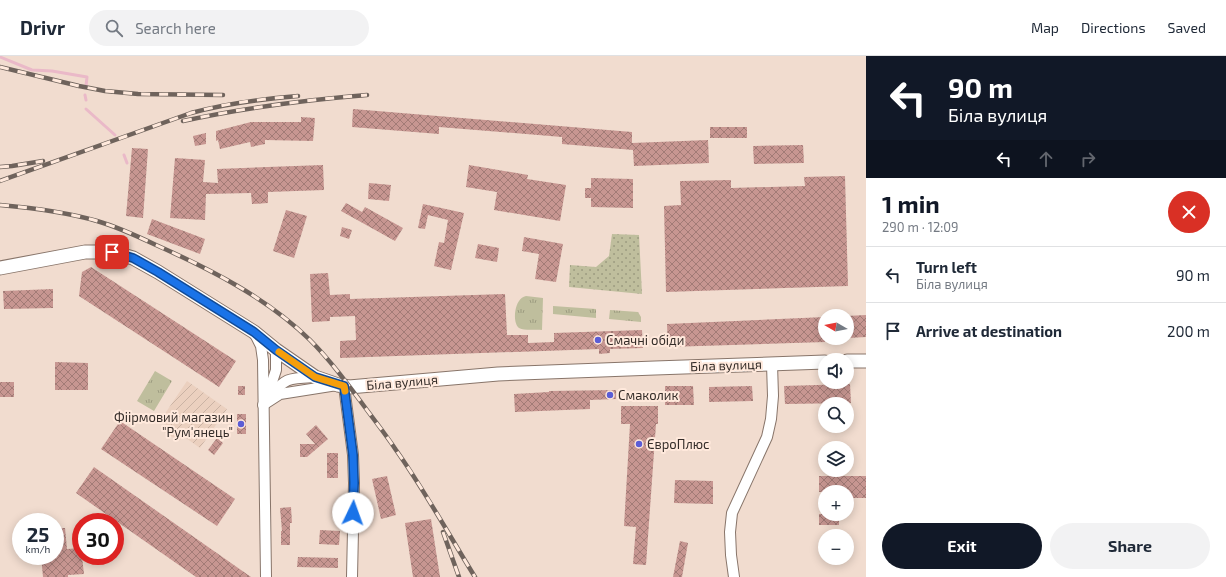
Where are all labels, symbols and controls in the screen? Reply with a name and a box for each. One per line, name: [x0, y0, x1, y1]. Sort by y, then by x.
search box: [89, 10, 369, 46]
text: Drivr: [20, 16, 65, 39]
icon: search: [103, 17, 125, 39]
text: Search here: [135, 19, 216, 37]
text: Map: [1031, 19, 1059, 36]
text: Directions: [1081, 19, 1146, 36]
text: Saved: [1168, 19, 1206, 36]
text: 90 m: [948, 70, 1013, 104]
icon: left: [882, 72, 934, 124]
text: Біла вулиця: [948, 104, 1047, 126]
icon: left: [993, 148, 1015, 170]
icon: ahead: [1035, 148, 1057, 170]
icon: right: [1077, 148, 1099, 170]
text: 1 min: [882, 189, 940, 218]
button: close: [1168, 191, 1210, 233]
text: 290 m · 12:09: [882, 219, 959, 235]
pin: [95, 235, 129, 269]
icon: arrive: [101, 241, 123, 263]
text: Turn left: [916, 258, 977, 276]
icon: left: [882, 264, 904, 286]
text: 90 m: [1176, 266, 1210, 284]
text: Біла вулиця: [916, 276, 988, 292]
north arrow: [818, 309, 854, 345]
map controls: [818, 309, 854, 565]
icon: arrive: [882, 320, 904, 342]
text: Arrive at destination: [916, 322, 1062, 340]
text: 200 m: [1167, 322, 1210, 340]
place label: Смачні обіди: [606, 332, 684, 348]
marker: Смачні обіди: [593, 335, 603, 345]
button: sound: [818, 353, 854, 389]
street label: Біла вулиця: [690, 356, 762, 374]
street label: Біла вулиця: [366, 371, 438, 393]
place label: Смаколик: [618, 387, 678, 403]
marker: Смаколик: [605, 390, 615, 400]
button: search: [818, 397, 854, 433]
place label: Фіірмовий магазин "Рум'янець": [114, 409, 233, 440]
marker: Фіірмовий магазин "Рум'янець": [236, 419, 246, 429]
place label: ЄвроПлюс: [647, 436, 709, 452]
marker: ЄвроПлюс: [634, 439, 644, 449]
button: layers: [818, 441, 854, 477]
button: +: [818, 485, 854, 521]
position arrow: [332, 492, 374, 534]
speed limit sign: 30: [72, 513, 124, 565]
text: 25: [27, 522, 49, 546]
button: Exit: [882, 523, 1042, 569]
button: Share: [1050, 523, 1210, 569]
button: −: [818, 529, 854, 565]
text: km/h: [26, 543, 50, 555]

